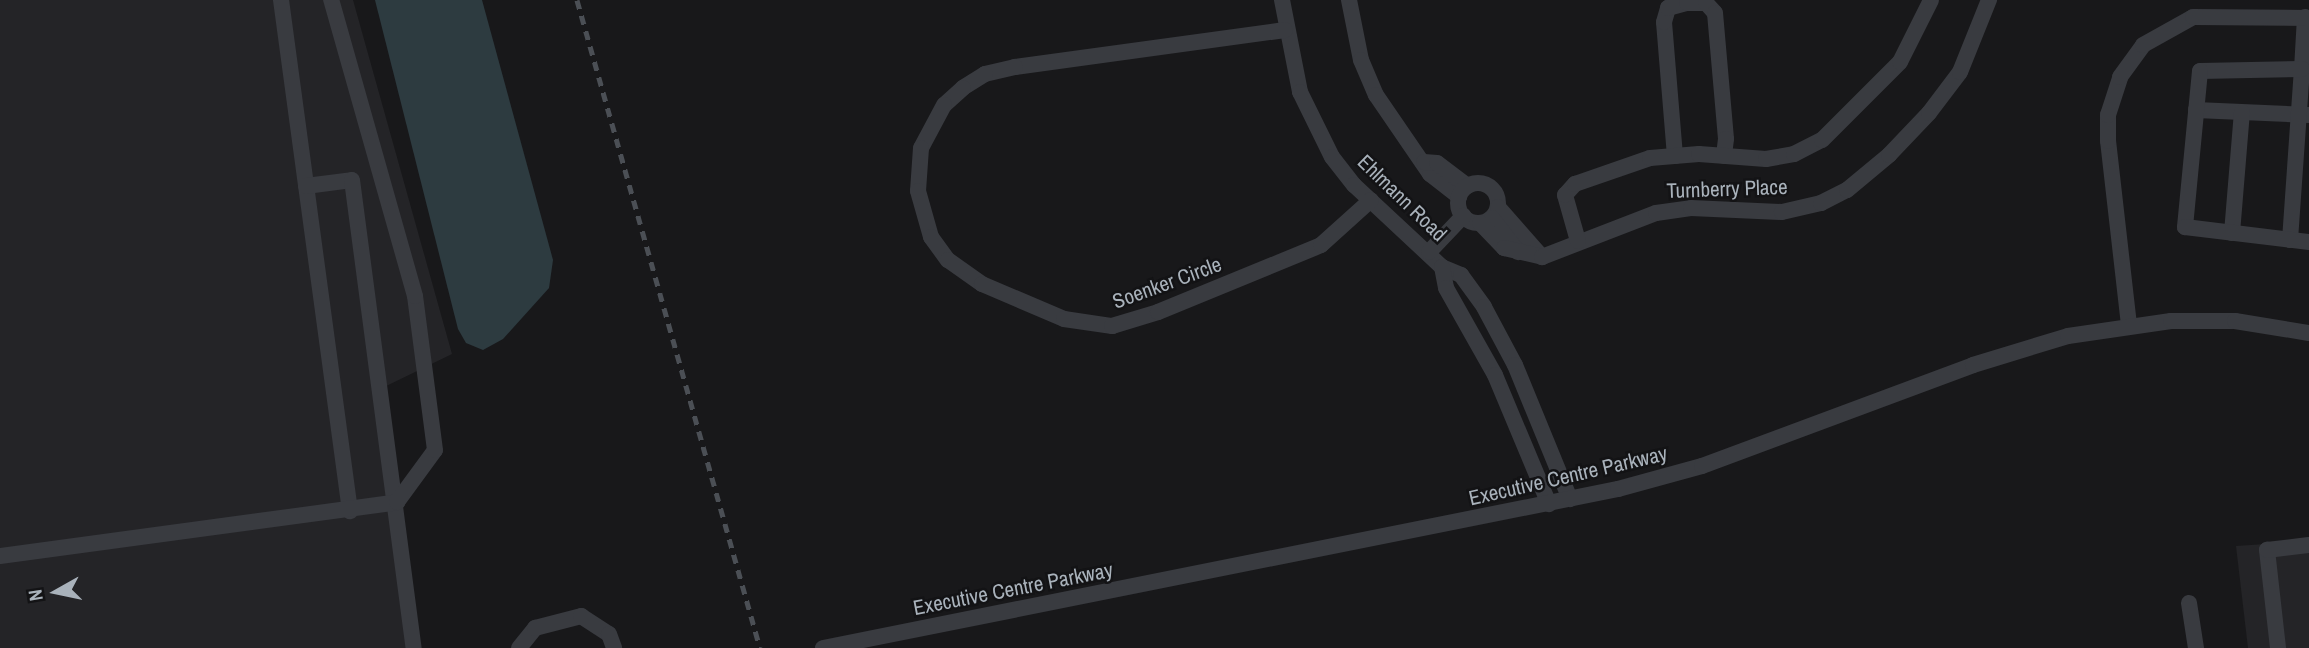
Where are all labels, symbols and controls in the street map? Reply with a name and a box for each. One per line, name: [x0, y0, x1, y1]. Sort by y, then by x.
street label: Ehlmann Road: [1352, 149, 1452, 247]
street label: Turnberry Place: [1666, 174, 1788, 204]
street label: Soenker Circle: [1109, 252, 1225, 314]
street label: Executive Centre Parkway: [1466, 441, 1670, 511]
north arrow: [21, 557, 91, 627]
street label: Executive Centre Parkway: [911, 557, 1115, 621]
text: N: [22, 588, 49, 603]

